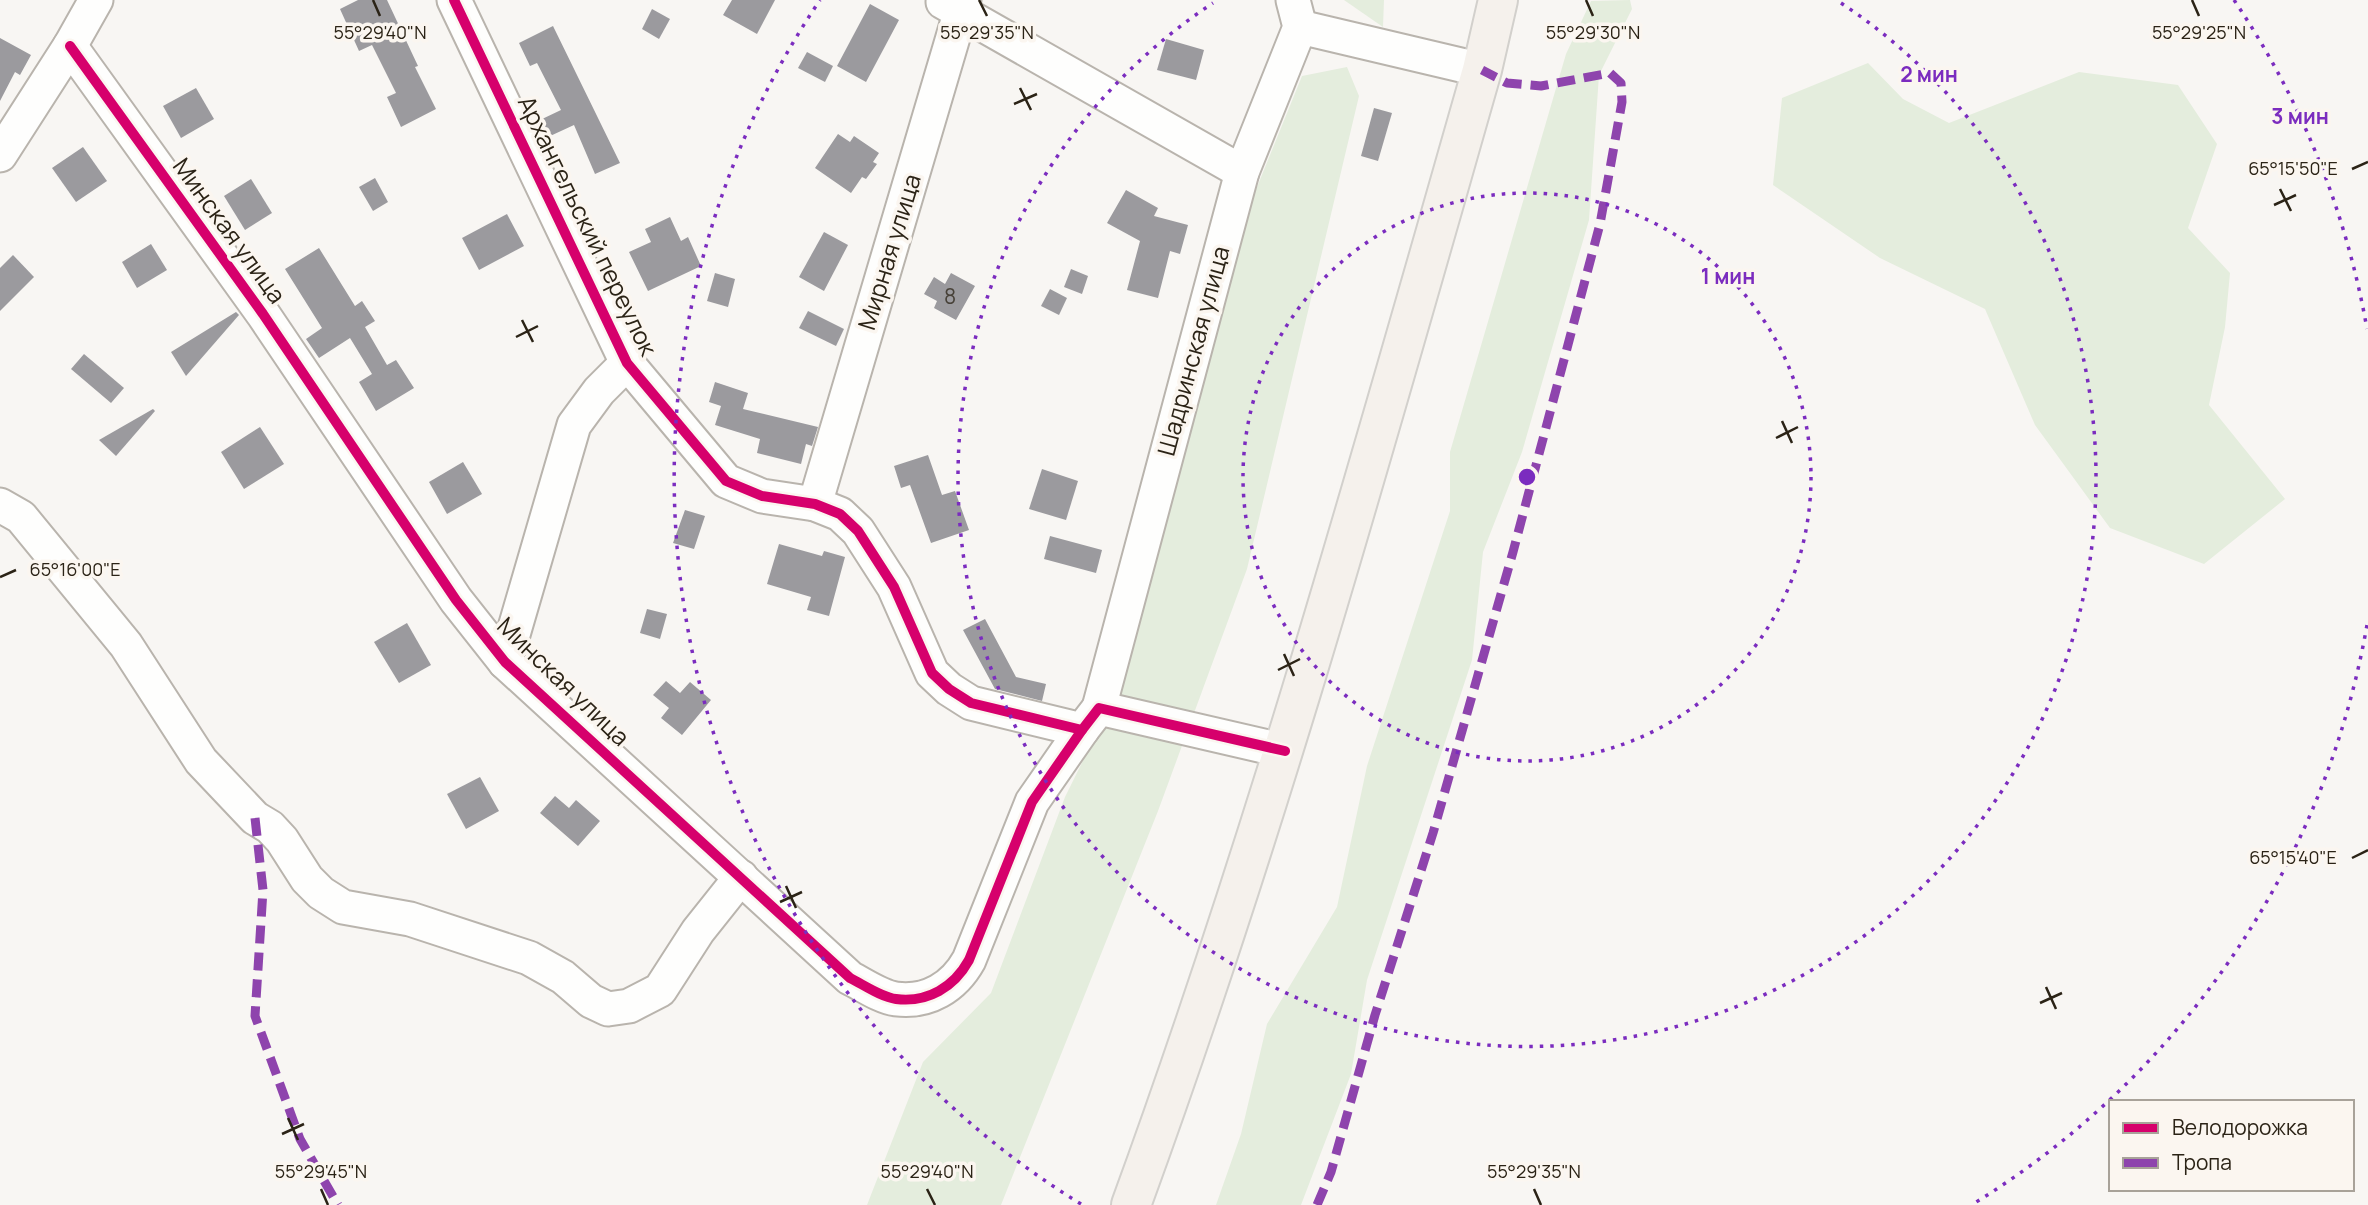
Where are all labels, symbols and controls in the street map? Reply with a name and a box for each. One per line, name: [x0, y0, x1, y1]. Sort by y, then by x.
text: 55°29'40"N: [334, 20, 426, 44]
text: 55°29'35"N: [940, 20, 1034, 44]
text: 55°29'30"N: [1546, 20, 1640, 44]
text: 55°29'25"N: [2152, 20, 2246, 44]
text: 2 мин: [1900, 60, 1958, 88]
street label: Архангельский переулок: [511, 90, 666, 362]
text: 3 мин: [2271, 102, 2329, 130]
street label: Минская улица: [166, 151, 294, 310]
text: 65°15'50"E: [2248, 156, 2338, 180]
street label: Мирная улица: [849, 170, 928, 334]
street label: Шадринская улица: [1149, 242, 1236, 459]
text: 1 мин: [1701, 262, 1755, 290]
house number: 8: [944, 282, 956, 310]
centre of rings: [1515, 465, 1539, 489]
text: 65°16'00"E: [30, 557, 120, 581]
street label: Минская улица: [491, 609, 638, 753]
text: 65°15'40"E: [2249, 845, 2337, 869]
legend: [2109, 1100, 2354, 1191]
text: Велодорожка: [2172, 1113, 2308, 1141]
text: Тропа: [2172, 1148, 2232, 1176]
text: 55°29'45"N: [275, 1159, 367, 1183]
text: 55°29'40"N: [881, 1159, 973, 1183]
text: 55°29'35"N: [1487, 1159, 1581, 1183]

